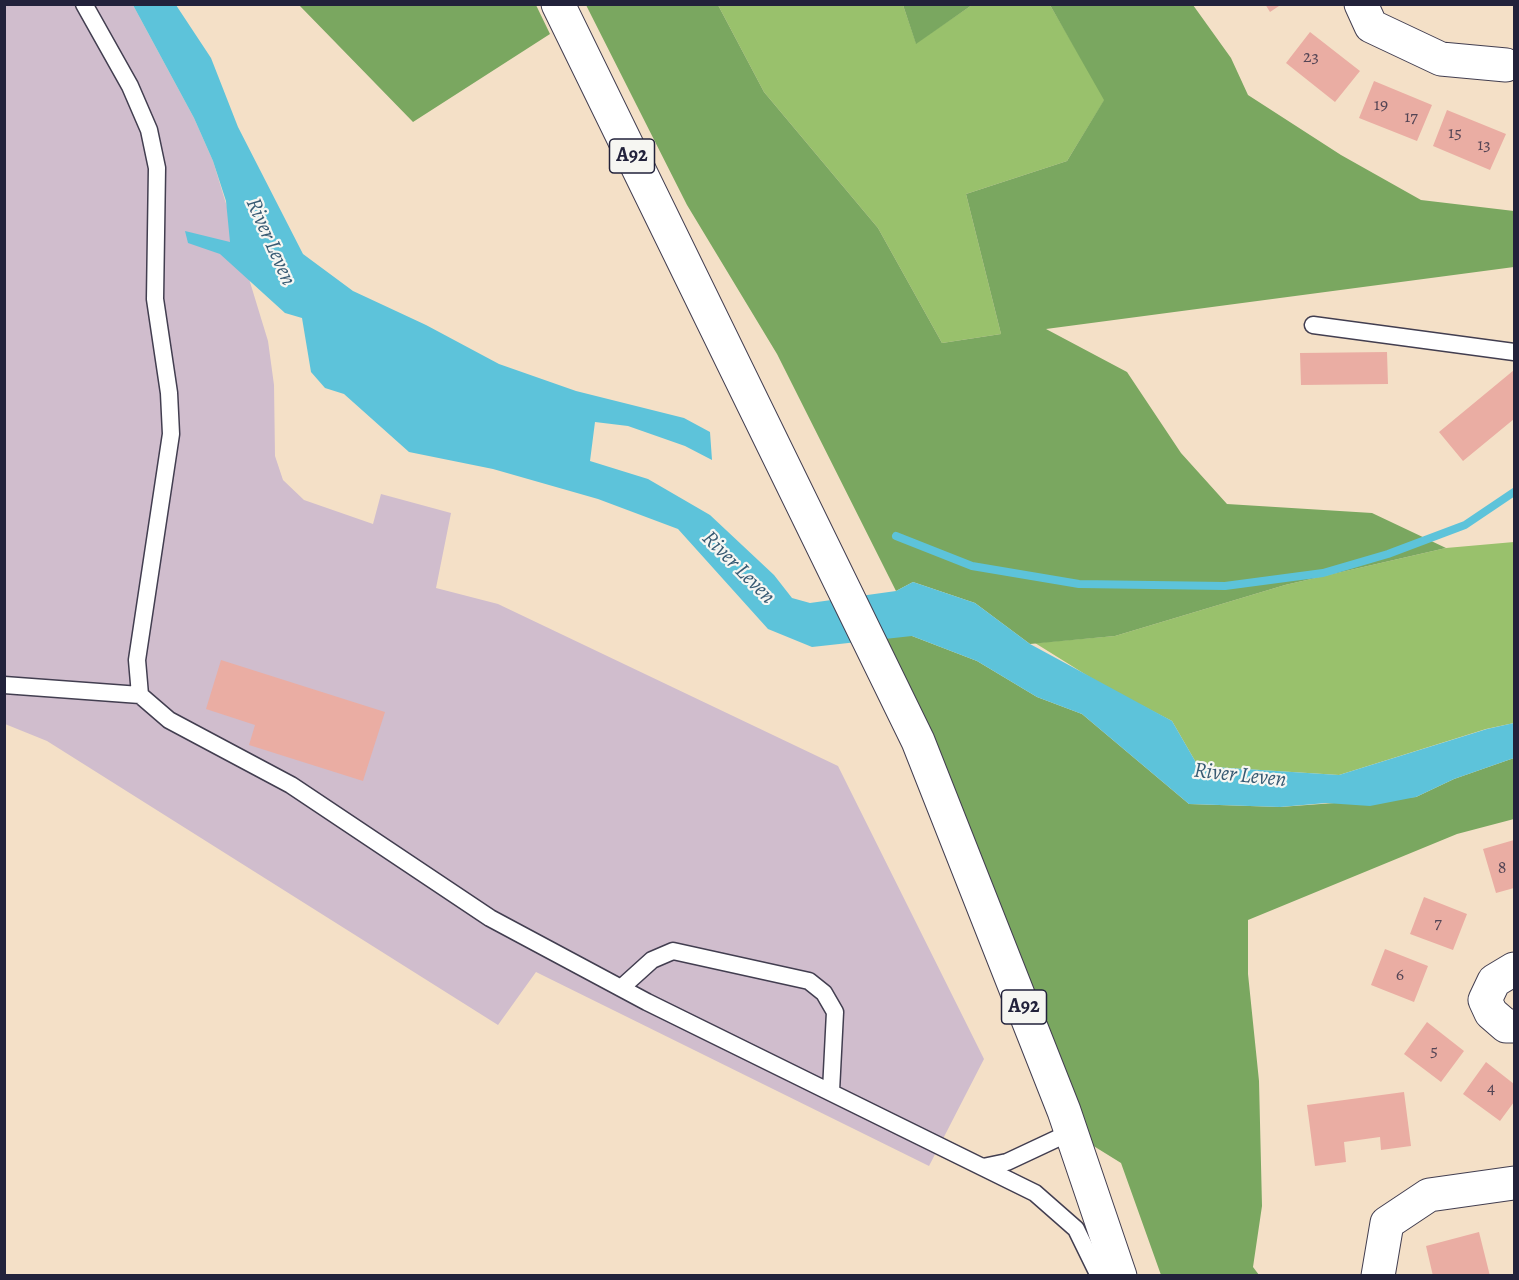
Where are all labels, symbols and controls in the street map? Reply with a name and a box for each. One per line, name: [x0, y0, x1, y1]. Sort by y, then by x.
house number: 23: [1303, 47, 1319, 69]
house number: 19: [1374, 95, 1388, 117]
house number: 17: [1404, 107, 1418, 129]
house number: 15: [1448, 123, 1462, 145]
house number: 13: [1477, 135, 1491, 157]
road number: A92: [610, 139, 654, 173]
water label: River Leven: [239, 194, 301, 290]
water label: River Leven: [696, 526, 780, 610]
water label: River Leven: [1192, 758, 1288, 794]
house number: 8: [1498, 858, 1506, 880]
house number: 7: [1434, 913, 1442, 935]
house number: 6: [1396, 965, 1404, 987]
road number: A92: [1002, 990, 1046, 1024]
house number: 5: [1430, 1041, 1438, 1063]
house number: 4: [1487, 1078, 1495, 1100]

